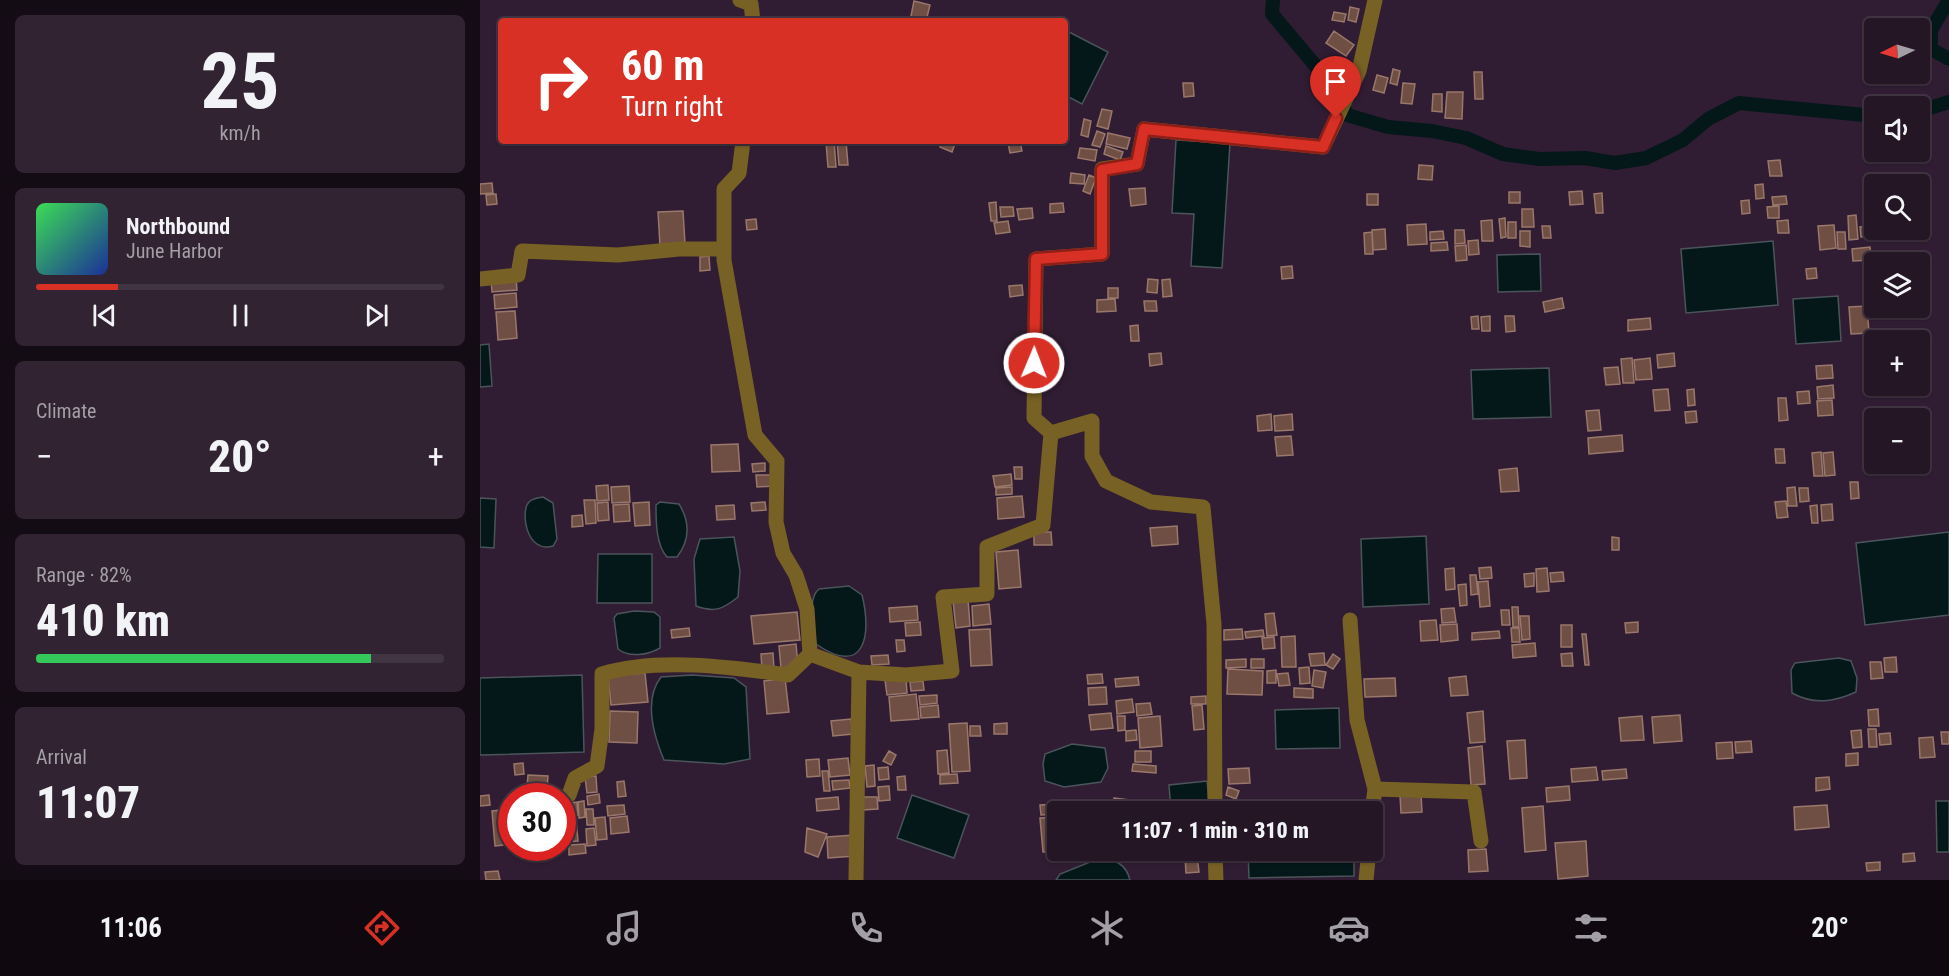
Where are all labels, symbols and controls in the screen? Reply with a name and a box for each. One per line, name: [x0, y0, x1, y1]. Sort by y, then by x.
north arrow: [1864, 18, 1930, 84]
map controls: [1864, 18, 1930, 474]
text: 25: [201, 36, 279, 127]
text: 60 m: [621, 41, 704, 90]
icon: right: [522, 42, 600, 120]
pin: [1310, 56, 1361, 118]
icon: arrive: [1319, 65, 1352, 98]
text: Turn right: [621, 91, 723, 123]
button: sound: [1864, 96, 1930, 162]
text: km/h: [219, 121, 261, 145]
button: search: [1864, 174, 1930, 240]
text: Northbound: [126, 214, 230, 239]
text: June Harbor: [126, 239, 223, 263]
button: layers: [1864, 252, 1930, 318]
icon: previous: [88, 299, 121, 332]
icon: pause: [224, 299, 257, 332]
icon: next: [360, 299, 393, 332]
button: +: [1864, 330, 1930, 396]
position arrow: [1002, 331, 1066, 395]
text: Climate: [36, 399, 96, 423]
button: −: [1864, 408, 1930, 474]
text: 20°: [208, 430, 272, 483]
text: −: [36, 437, 53, 476]
text: +: [428, 437, 444, 476]
text: Range · 82%: [36, 563, 132, 587]
text: 410 km: [36, 594, 170, 647]
text: Arrival: [36, 745, 87, 769]
text: 11:07: [36, 776, 140, 829]
speed limit sign: 30: [498, 783, 576, 861]
text: 11:07 · 1 min · 310 m: [1121, 818, 1309, 843]
icon: directions: [361, 907, 403, 949]
icon: music: [603, 907, 645, 949]
icon: phone: [845, 907, 887, 949]
icon: climate: [1086, 907, 1128, 949]
icon: car: [1328, 907, 1370, 949]
icon: filters: [1570, 907, 1612, 949]
text: 11:06: [100, 912, 162, 944]
text: 20°: [1811, 912, 1849, 944]

